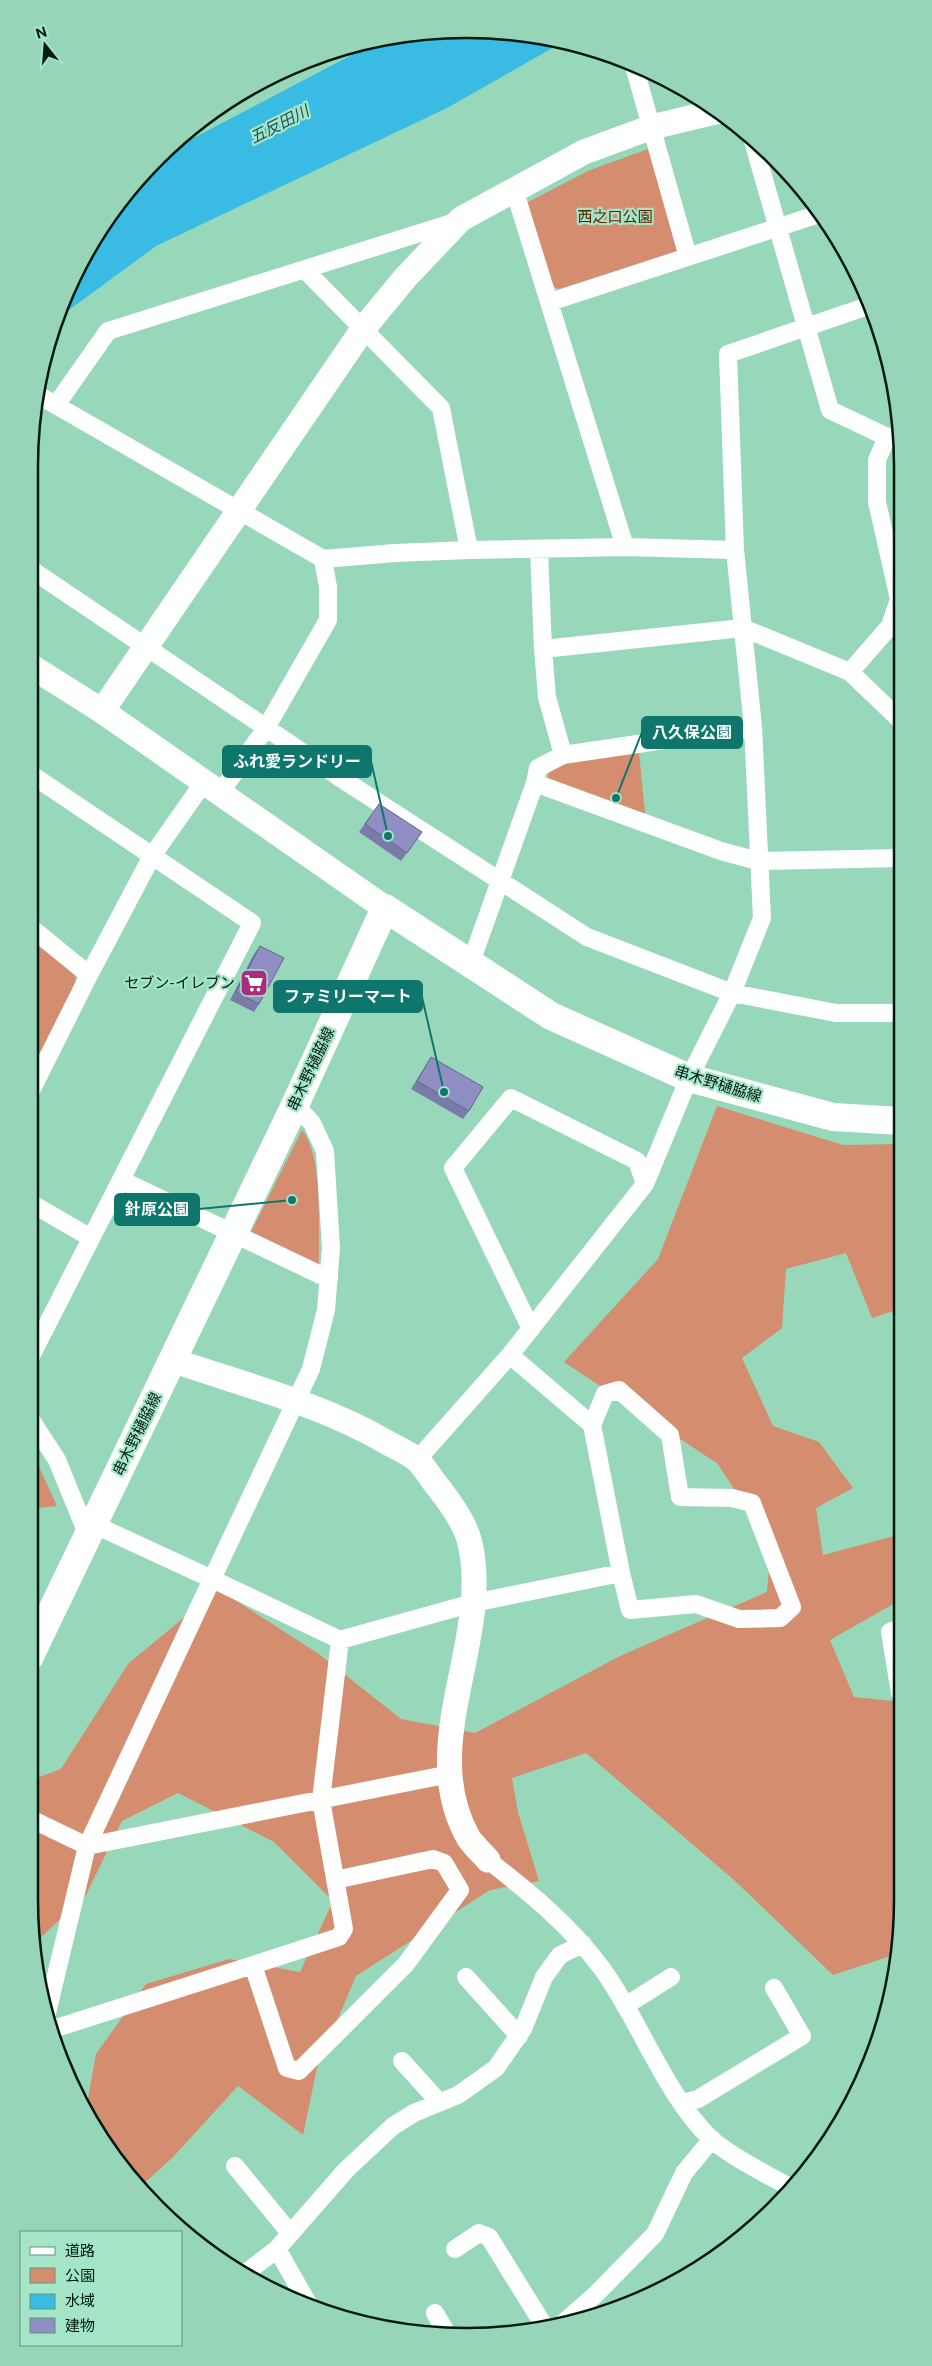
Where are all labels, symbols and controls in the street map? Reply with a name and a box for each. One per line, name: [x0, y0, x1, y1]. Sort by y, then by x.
north arrow: [20, 20, 70, 70]
text: N: [34, 23, 49, 42]
water label: 五反田川: [246, 101, 314, 147]
park label: 西之口公園: [577, 208, 653, 225]
callout: 八久保公園: [642, 717, 742, 748]
text: 八久保公園: [652, 723, 732, 742]
callout: ふれ愛ランドリー: [223, 746, 371, 777]
text: ふれ愛ランドリー: [233, 752, 361, 771]
supermarket icon: セブン-イレブン: [239, 968, 269, 998]
place label: セブン-イレブン: [124, 974, 235, 991]
callout: ファミリーマート: [274, 981, 422, 1012]
text: ファミリーマート: [284, 987, 412, 1006]
street label: 串木野樋脇線: [284, 1024, 337, 1113]
street label: 串木野樋脇線: [673, 1062, 764, 1105]
callout: 針原公園: [115, 1194, 199, 1225]
text: 針原公園: [125, 1200, 189, 1219]
street label: 串木野樋脇線: [109, 1390, 164, 1478]
legend: [20, 2231, 182, 2346]
text: 道路: [65, 2242, 95, 2259]
text: 公園: [65, 2267, 95, 2284]
text: 水域: [65, 2292, 95, 2309]
text: 建物: [65, 2317, 95, 2334]

